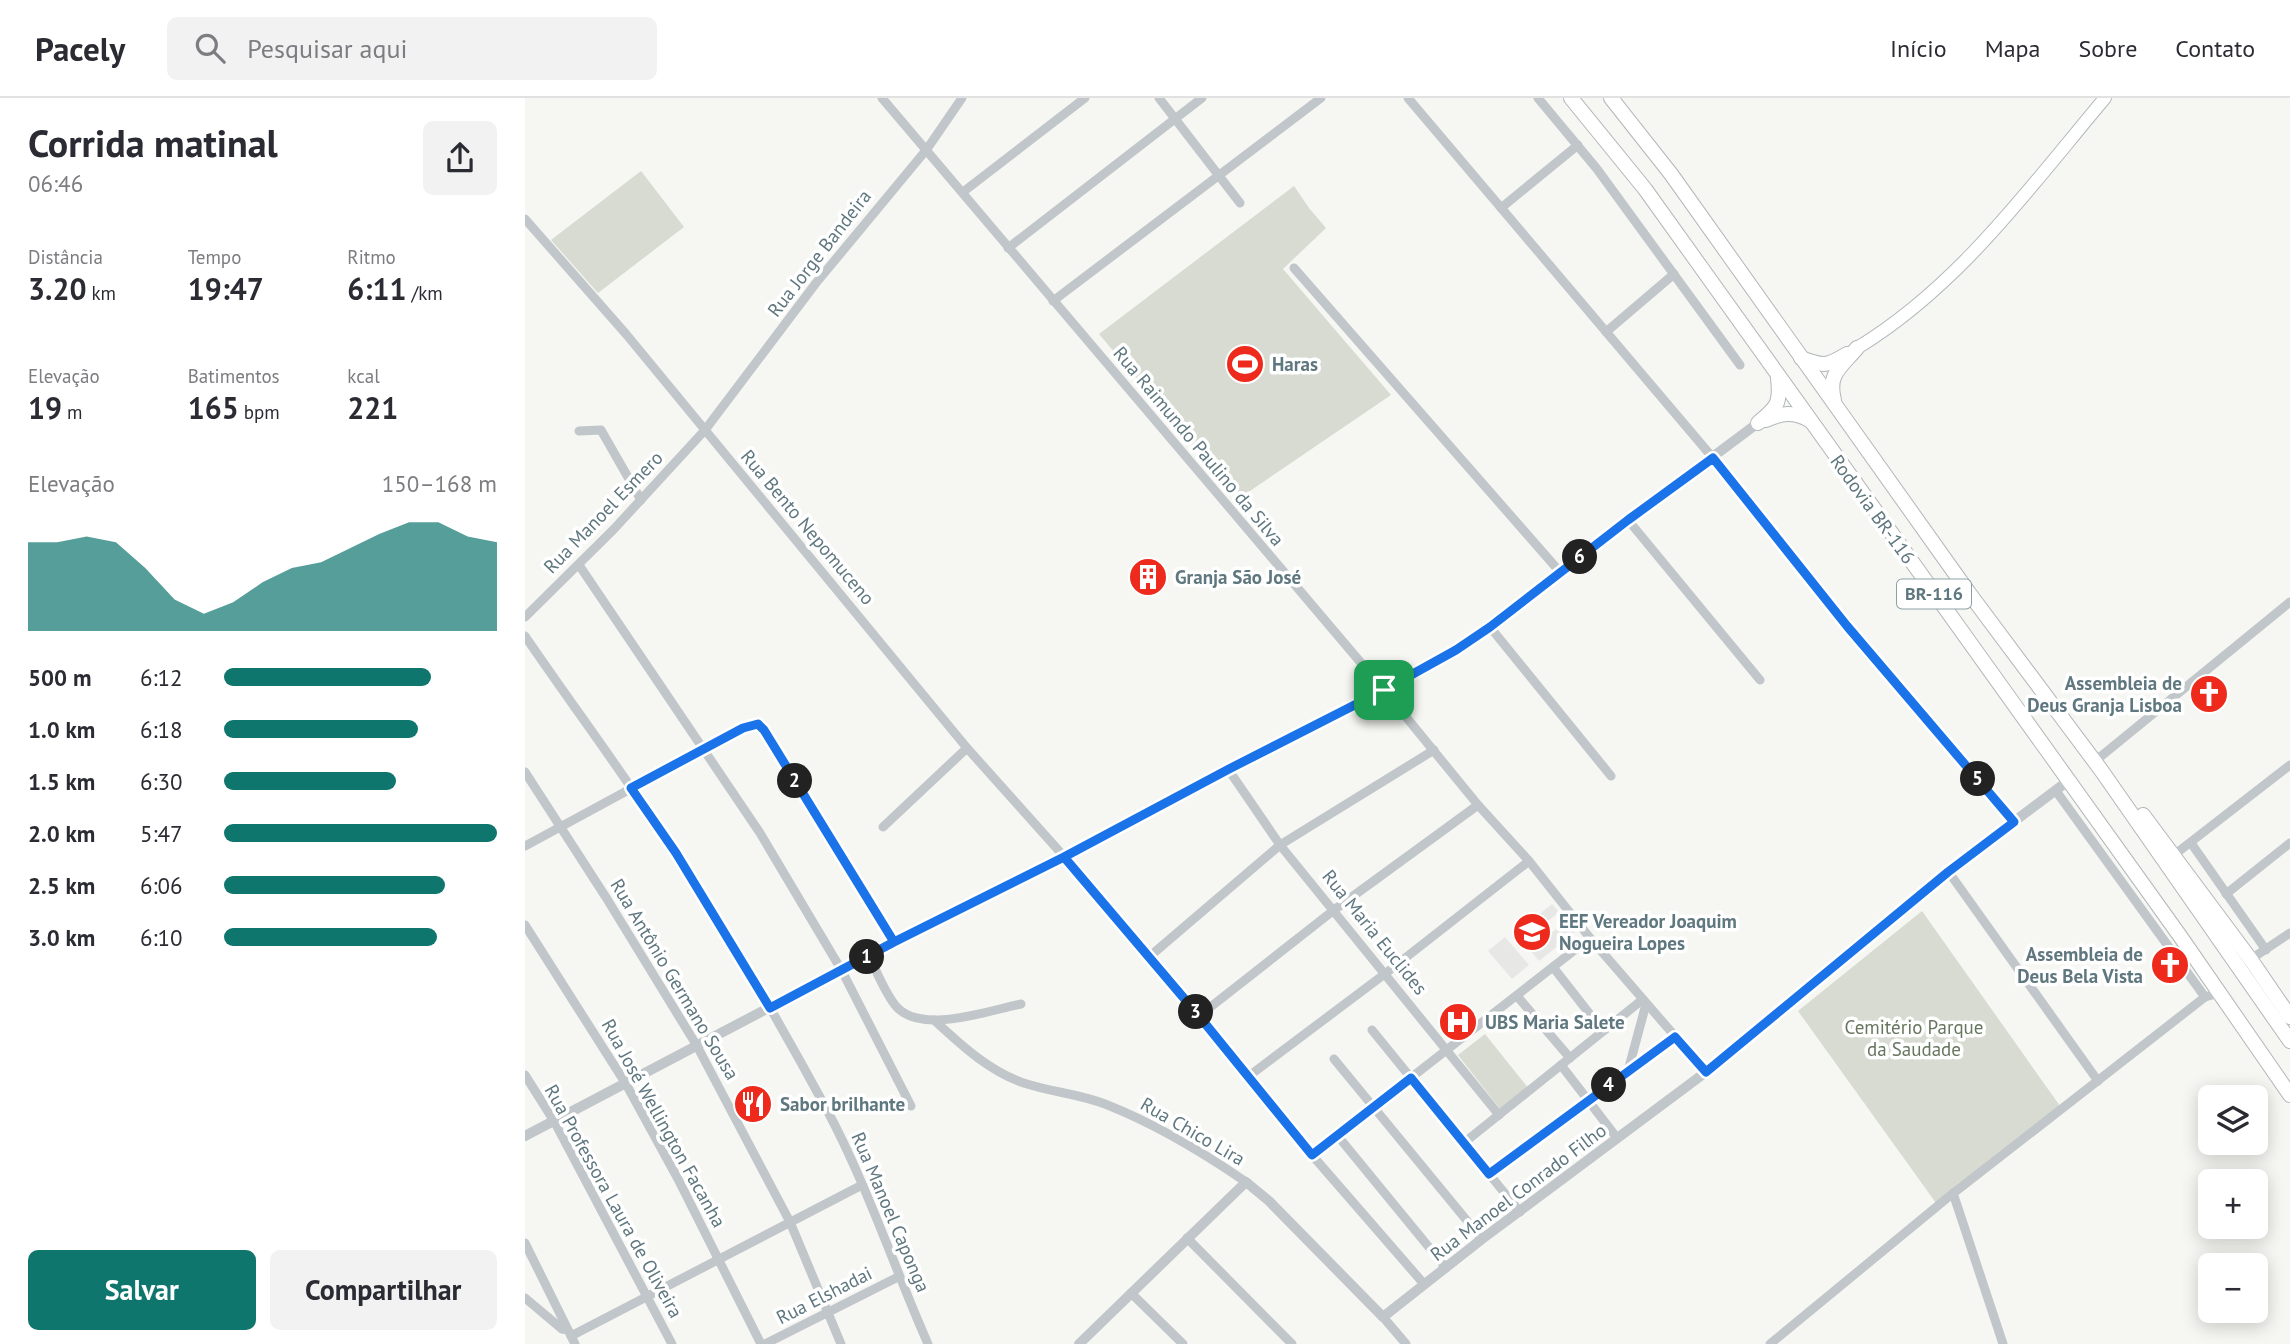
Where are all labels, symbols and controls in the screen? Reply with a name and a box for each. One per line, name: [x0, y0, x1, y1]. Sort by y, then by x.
search box: [167, 17, 657, 80]
text: Pacely: [35, 27, 125, 70]
icon: search: [191, 29, 229, 67]
text: Pesquisar aqui: [247, 32, 407, 65]
text: Início: [1890, 33, 1947, 64]
text: Mapa: [1985, 33, 2040, 64]
text: Sobre: [2078, 33, 2137, 64]
text: Contato: [2175, 33, 2255, 64]
text: Corrida matinal: [28, 118, 278, 167]
button: share: [423, 121, 497, 195]
text: 06:46: [28, 169, 83, 198]
street label: Rua Jorge Bandeira: [762, 185, 876, 321]
text: Distância: [28, 245, 103, 269]
text: Tempo: [188, 245, 241, 269]
text: Ritmo: [347, 245, 396, 269]
text: 3.20: [28, 269, 86, 308]
text: 19:47: [188, 269, 264, 308]
text: 6:11: [347, 269, 406, 308]
text: km: [86, 281, 116, 305]
text: /km: [406, 281, 443, 305]
street label: Rua Raimundo Paulino da Silva: [1109, 341, 1289, 551]
sports icon: Haras: [1224, 343, 1266, 385]
place label: Haras: [1272, 352, 1318, 376]
text: Elevação: [28, 364, 100, 388]
text: Batimentos: [188, 364, 280, 388]
text: kcal: [347, 364, 380, 388]
text: 19: [28, 388, 62, 427]
text: 165: [188, 388, 239, 427]
text: 221: [347, 388, 398, 427]
text: m: [62, 400, 83, 424]
text: bpm: [239, 400, 280, 424]
street label: Rua Bento Nepomuceno: [736, 444, 880, 610]
street label: Rua Manoel Esmero: [538, 446, 668, 578]
street label: Rodovia BR-116: [1825, 450, 1921, 568]
text: Elevação: [28, 469, 115, 498]
text: 150–168 m: [382, 469, 497, 498]
pin: 6: [1563, 540, 1597, 574]
text: 6: [1574, 544, 1585, 568]
building icon: Granja São José: [1127, 556, 1169, 598]
place label: Granja São José: [1175, 565, 1301, 589]
road number: BR-116: [1897, 580, 1971, 608]
pin: [1354, 660, 1414, 720]
text: 500 m: [28, 663, 91, 692]
text: 6:12: [140, 663, 183, 692]
icon: arrive: [1365, 671, 1403, 709]
place label: Assembleia de Deus Granja Lisboa: [2027, 671, 2182, 717]
church icon: Assembleia de Deus Granja Lisboa: [2188, 673, 2230, 715]
text: 1.0 km: [28, 715, 95, 744]
text: 6:18: [140, 715, 183, 744]
pin: 5: [1961, 762, 1995, 796]
pin: 2: [777, 764, 813, 798]
text: 5: [1972, 766, 1983, 790]
text: 1.5 km: [28, 767, 95, 796]
text: 6:30: [140, 767, 183, 796]
text: 2: [789, 768, 800, 792]
text: 2.0 km: [28, 819, 95, 848]
text: 5:47: [140, 819, 183, 848]
street label: Rua Maria Euclides: [1317, 865, 1433, 999]
text: 2.5 km: [28, 871, 95, 900]
text: 6:06: [140, 871, 183, 900]
street label: Rua Antônio Germano Sousa: [605, 874, 745, 1084]
place label: EEF Vereador Joaquim Nogueira Lopes: [1559, 909, 1737, 955]
school or university icon: EEF Vereador Joaquim Nogueira Lopes: [1511, 911, 1553, 953]
text: 3.0 km: [28, 923, 95, 952]
text: 6:10: [140, 923, 183, 952]
pin: 1: [849, 940, 885, 974]
place label: Assembleia de Deus Bela Vista: [2017, 942, 2143, 988]
text: 1: [861, 944, 872, 968]
church icon: Assembleia de Deus Bela Vista: [2149, 944, 2191, 986]
pin: 3: [1179, 995, 1213, 1030]
text: 3: [1190, 999, 1201, 1023]
hospital icon: UBS Maria Salete: [1437, 1001, 1479, 1043]
place label: UBS Maria Salete: [1485, 1010, 1625, 1034]
street label: Rua José Wellington Facanha: [597, 1015, 731, 1231]
park label: Cemitério Parque da Saudade: [1845, 1015, 1984, 1061]
pin: 4: [1591, 1068, 1627, 1102]
text: 4: [1603, 1072, 1614, 1096]
street label: Rua Professora Laura de Oliveira: [540, 1080, 688, 1322]
restaurant icon: Sabor brilhante: [732, 1083, 774, 1125]
map controls: [2198, 1085, 2268, 1323]
button: layers: [2198, 1085, 2268, 1155]
place label: Sabor brilhante: [780, 1092, 905, 1116]
street label: Rua Chico Lira: [1137, 1092, 1249, 1170]
street label: Rua Manoel Conrado Filho: [1425, 1118, 1611, 1266]
street label: Rua Manoel Caponga: [846, 1128, 936, 1296]
button: +: [2198, 1169, 2268, 1239]
button: Salvar: [28, 1250, 256, 1330]
button: Compartilhar: [270, 1250, 497, 1330]
button: −: [2198, 1253, 2268, 1323]
street label: Rua Elshadai: [772, 1261, 876, 1329]

